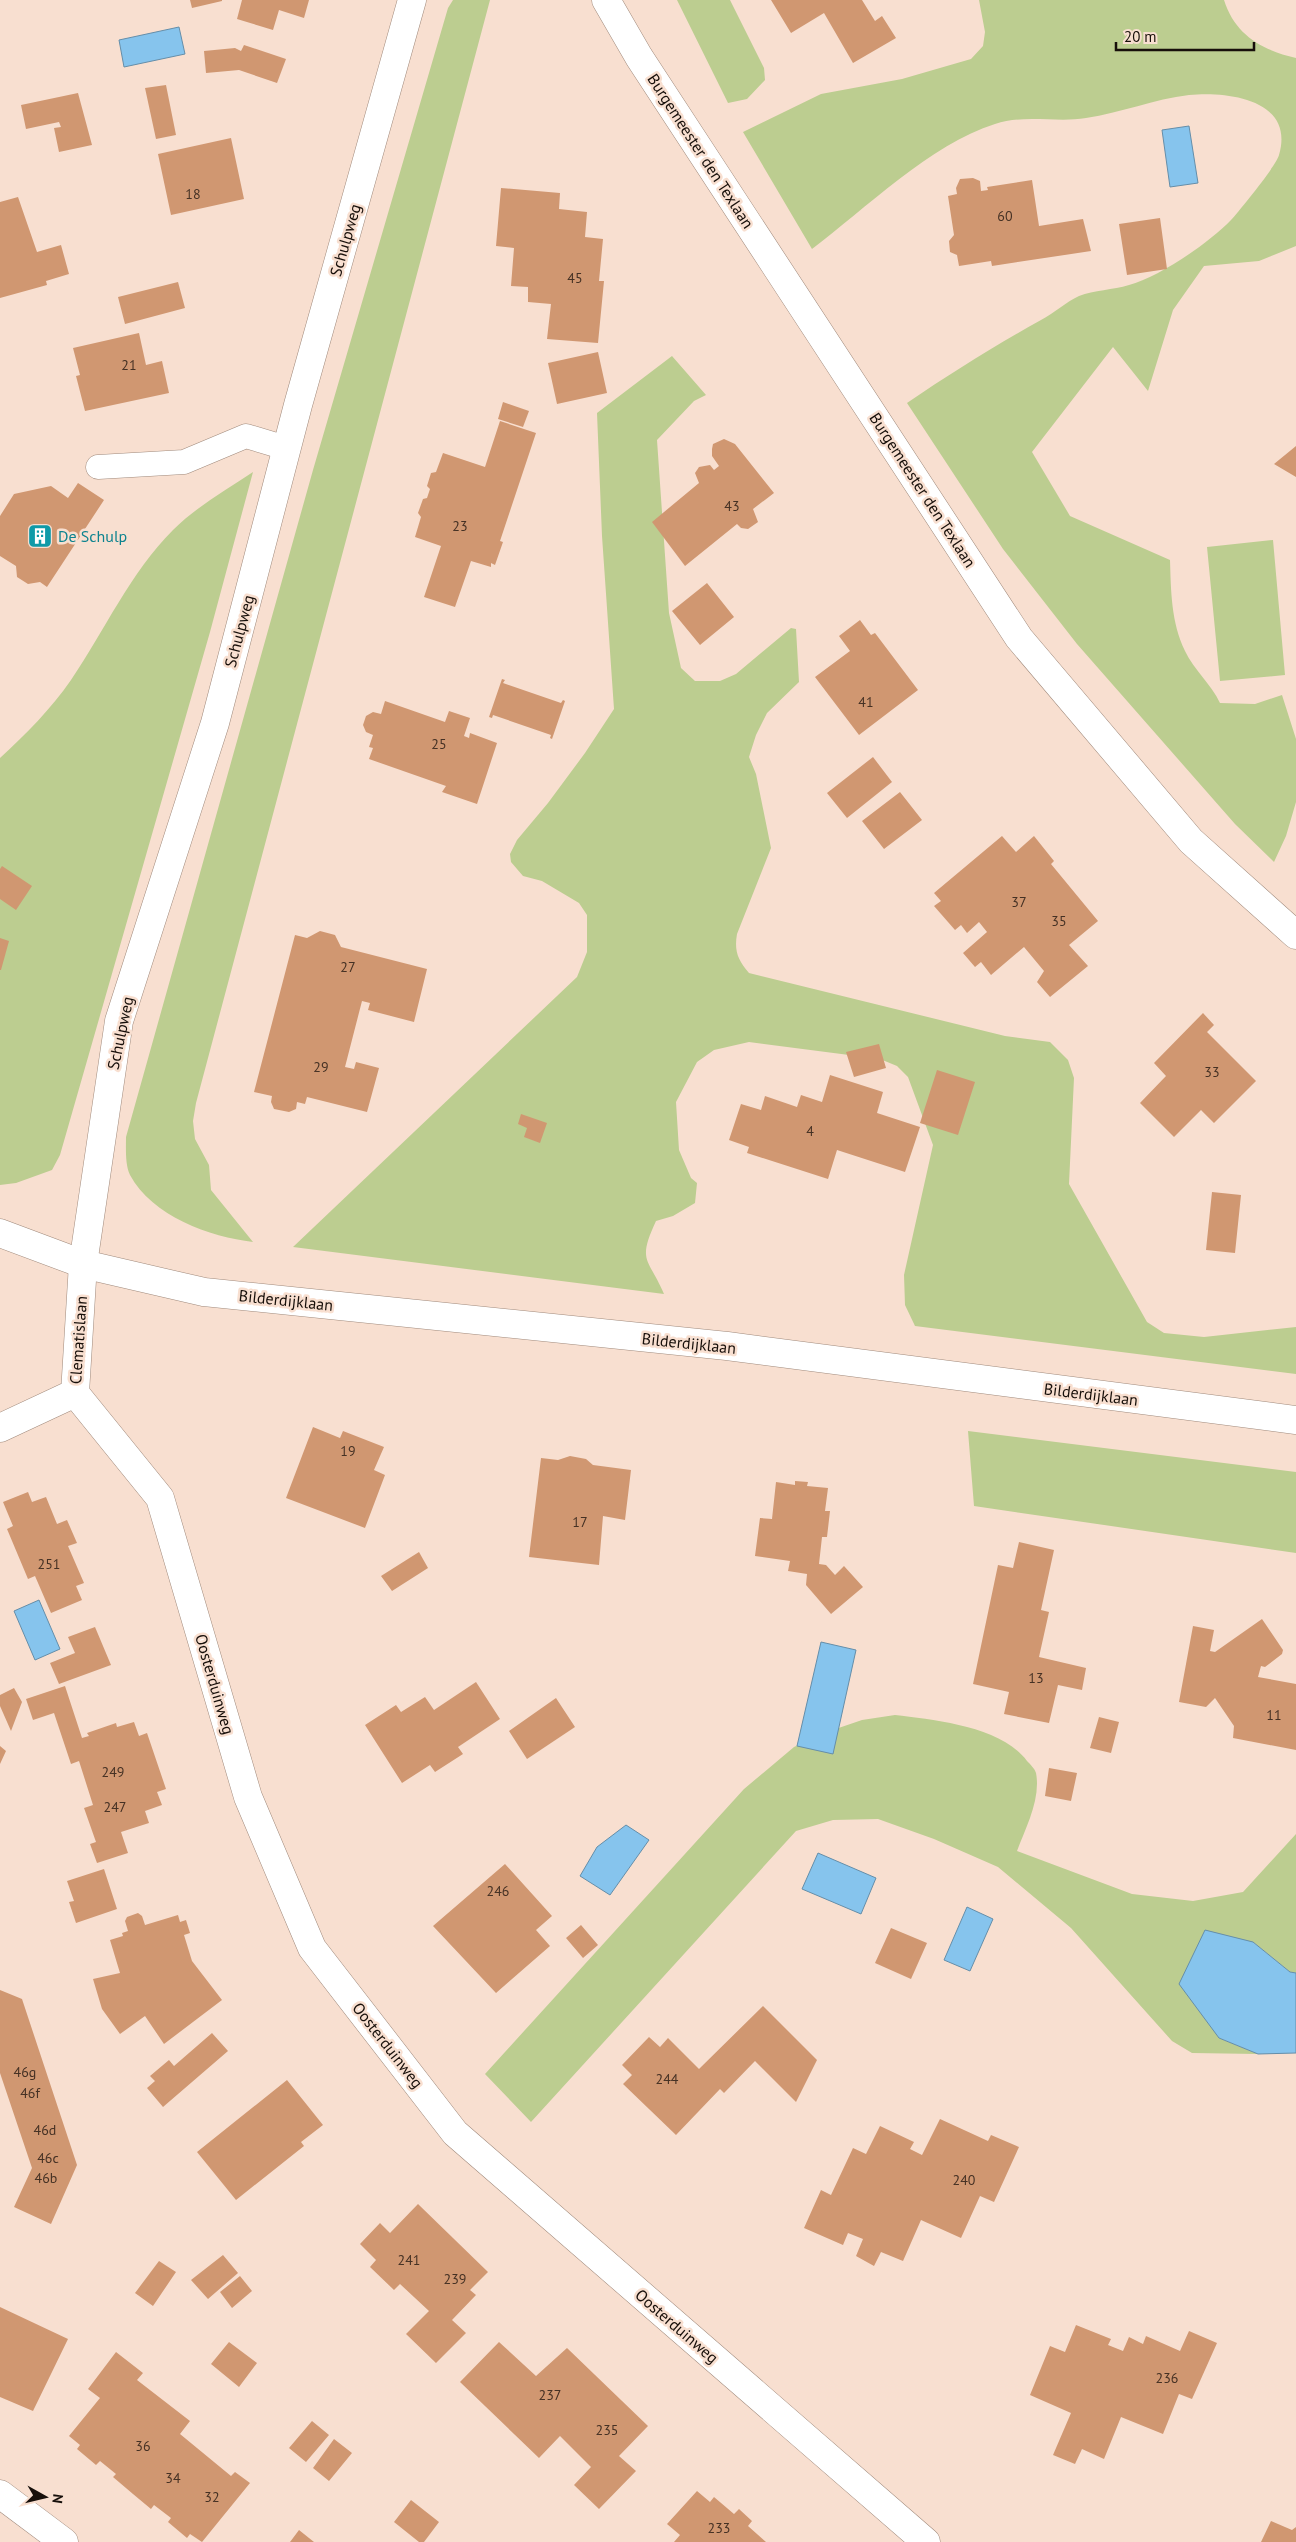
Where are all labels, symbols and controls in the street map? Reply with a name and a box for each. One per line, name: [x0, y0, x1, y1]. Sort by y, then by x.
scale bar: [1116, 20, 1254, 52]
text: 20 m: [1124, 27, 1157, 46]
street label: Burgemeester den Texlaan: [643, 70, 759, 232]
house number: 18: [185, 185, 201, 203]
street label: Schulpweg: [325, 201, 365, 279]
house number: 60: [997, 207, 1013, 225]
house number: 45: [567, 269, 583, 287]
house number: 21: [121, 356, 137, 374]
street label: Burgemeester den Texlaan: [865, 409, 981, 571]
house number: 43: [724, 497, 740, 515]
house number: 23: [452, 517, 468, 535]
building icon: De Schulp: [27, 523, 53, 549]
place label: De Schulp: [58, 526, 127, 546]
street label: Schulpweg: [220, 592, 258, 670]
house number: 41: [858, 693, 874, 711]
house number: 25: [431, 735, 447, 753]
house number: 37: [1011, 893, 1027, 911]
house number: 35: [1051, 912, 1067, 930]
house number: 27: [340, 958, 356, 976]
street label: Schulpweg: [102, 995, 138, 1071]
house number: 29: [313, 1058, 329, 1076]
house number: 33: [1204, 1063, 1220, 1081]
house number: 4: [806, 1122, 814, 1140]
street label: Bilderdijklaan: [238, 1285, 334, 1315]
street label: Clematislaan: [65, 1295, 91, 1385]
street label: Bilderdijklaan: [641, 1328, 737, 1358]
street label: Bilderdijklaan: [1043, 1378, 1139, 1410]
house number: 19: [340, 1442, 356, 1460]
house number: 17: [572, 1513, 588, 1531]
house number: 251: [38, 1555, 60, 1573]
street label: Oosterduinweg: [191, 1632, 239, 1736]
house number: 13: [1028, 1669, 1044, 1687]
house number: 11: [1266, 1706, 1282, 1724]
house number: 249: [102, 1763, 124, 1781]
house number: 247: [104, 1798, 126, 1816]
house number: 246: [487, 1882, 509, 1900]
street label: Oosterduinweg: [348, 1998, 428, 2092]
house number: 46g: [14, 2063, 36, 2081]
house number: 244: [656, 2070, 679, 2088]
house number: 46f: [20, 2084, 40, 2102]
house number: 46d: [34, 2121, 56, 2139]
house number: 46c: [37, 2149, 59, 2167]
house number: 46b: [35, 2169, 57, 2187]
house number: 240: [953, 2171, 976, 2189]
house number: 241: [398, 2251, 420, 2269]
house number: 239: [444, 2270, 466, 2288]
street label: Oosterduinweg: [631, 2285, 723, 2367]
house number: 236: [1156, 2369, 1178, 2387]
house number: 237: [539, 2386, 561, 2404]
house number: 235: [596, 2421, 618, 2439]
house number: 36: [135, 2437, 151, 2455]
house number: 34: [165, 2469, 181, 2487]
north arrow: [20, 2472, 70, 2522]
house number: 32: [204, 2488, 220, 2506]
text: N: [48, 2493, 67, 2505]
house number: 233: [708, 2519, 730, 2537]

